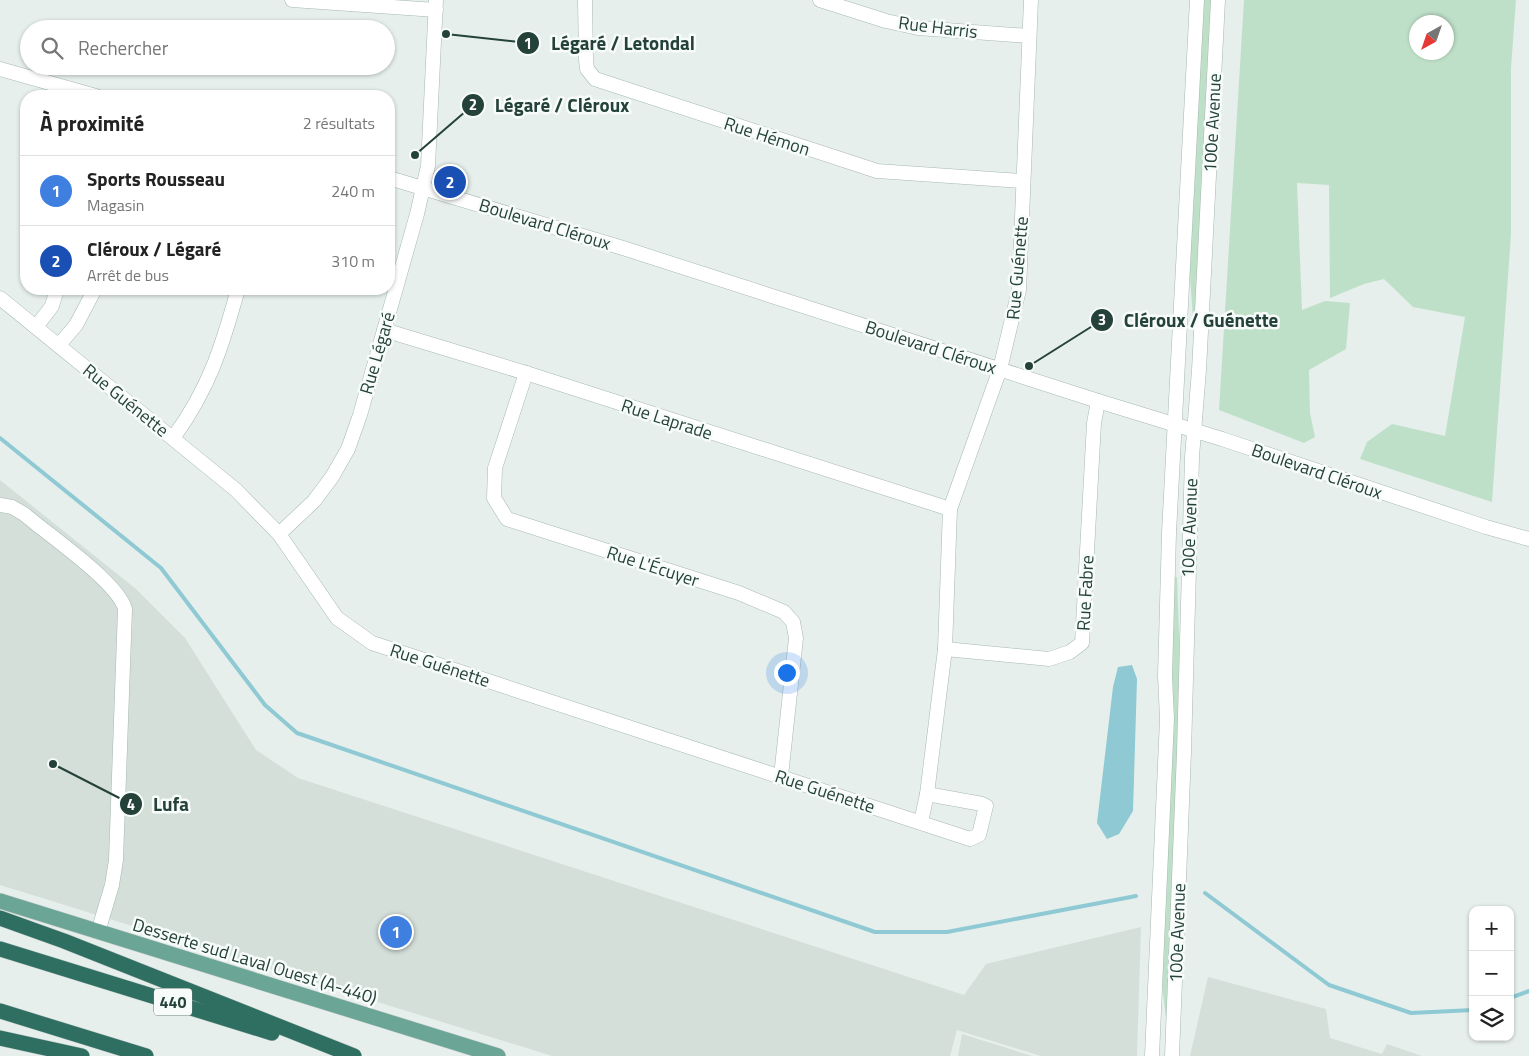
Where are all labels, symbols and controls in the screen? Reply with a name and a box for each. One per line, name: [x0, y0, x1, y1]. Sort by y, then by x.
street label: Rue Harris: [897, 9, 979, 45]
north arrow: [1409, 15, 1454, 60]
search box: [20, 20, 395, 75]
callout: Légaré / Letondal: [516, 26, 705, 60]
text: Légaré / Letondal: [551, 28, 695, 57]
text: 1: [524, 32, 532, 55]
text: Rechercher: [78, 33, 168, 62]
icon: search: [38, 34, 66, 62]
street label: 100e Avenue: [1196, 73, 1228, 173]
callout: Légaré / Cléroux: [460, 88, 639, 122]
text: Légaré / Cléroux: [495, 90, 629, 119]
text: 2: [469, 93, 477, 116]
text: À proximité: [40, 107, 144, 139]
street label: Rue Hémon: [720, 109, 814, 163]
text: 2 résultats: [303, 111, 375, 135]
pin: 2: [434, 163, 466, 201]
text: Sports Rousseau: [87, 164, 225, 193]
text: 1: [52, 179, 60, 203]
text: 240 m: [331, 179, 375, 203]
street label: Boulevard Cléroux: [476, 191, 614, 257]
text: Magasin: [87, 193, 144, 217]
street label: Rue Guénette: [999, 215, 1035, 321]
text: Cléroux / Légaré: [87, 234, 221, 263]
text: 2: [52, 249, 60, 273]
text: 310 m: [331, 249, 375, 273]
text: Arrêt de bus: [87, 263, 169, 287]
callout: Cléroux / Guénette: [1089, 303, 1289, 337]
text: Cléroux / Guénette: [1124, 305, 1279, 334]
text: 3: [1098, 308, 1106, 331]
street label: Rue Légaré: [352, 309, 402, 397]
street label: Boulevard Cléroux: [862, 313, 1000, 381]
street label: Rue Guénette: [77, 357, 175, 443]
street label: Rue Laprade: [618, 392, 716, 446]
street label: Boulevard Cléroux: [1248, 436, 1386, 506]
street label: 100e Avenue: [1174, 478, 1204, 578]
street label: Rue L'Écuyer: [603, 538, 703, 594]
street label: Rue Fabre: [1070, 554, 1100, 632]
street label: Rue Guénette: [386, 636, 494, 694]
your location: [774, 660, 800, 686]
street label: Rue Guénette: [771, 762, 879, 820]
callout: Lufa: [118, 787, 199, 821]
text: Lufa: [153, 789, 189, 818]
text: 4: [127, 793, 135, 816]
street label: 100e Avenue: [1162, 883, 1192, 983]
map controls: [1469, 906, 1514, 1041]
button: +: [1469, 906, 1514, 951]
pin: 1: [380, 913, 412, 951]
street label: Desserte sud Laval Ouest (A-440): [130, 914, 380, 1008]
button: −: [1469, 951, 1514, 996]
road number: 440: [154, 989, 192, 1016]
button: layers: [1469, 996, 1514, 1041]

